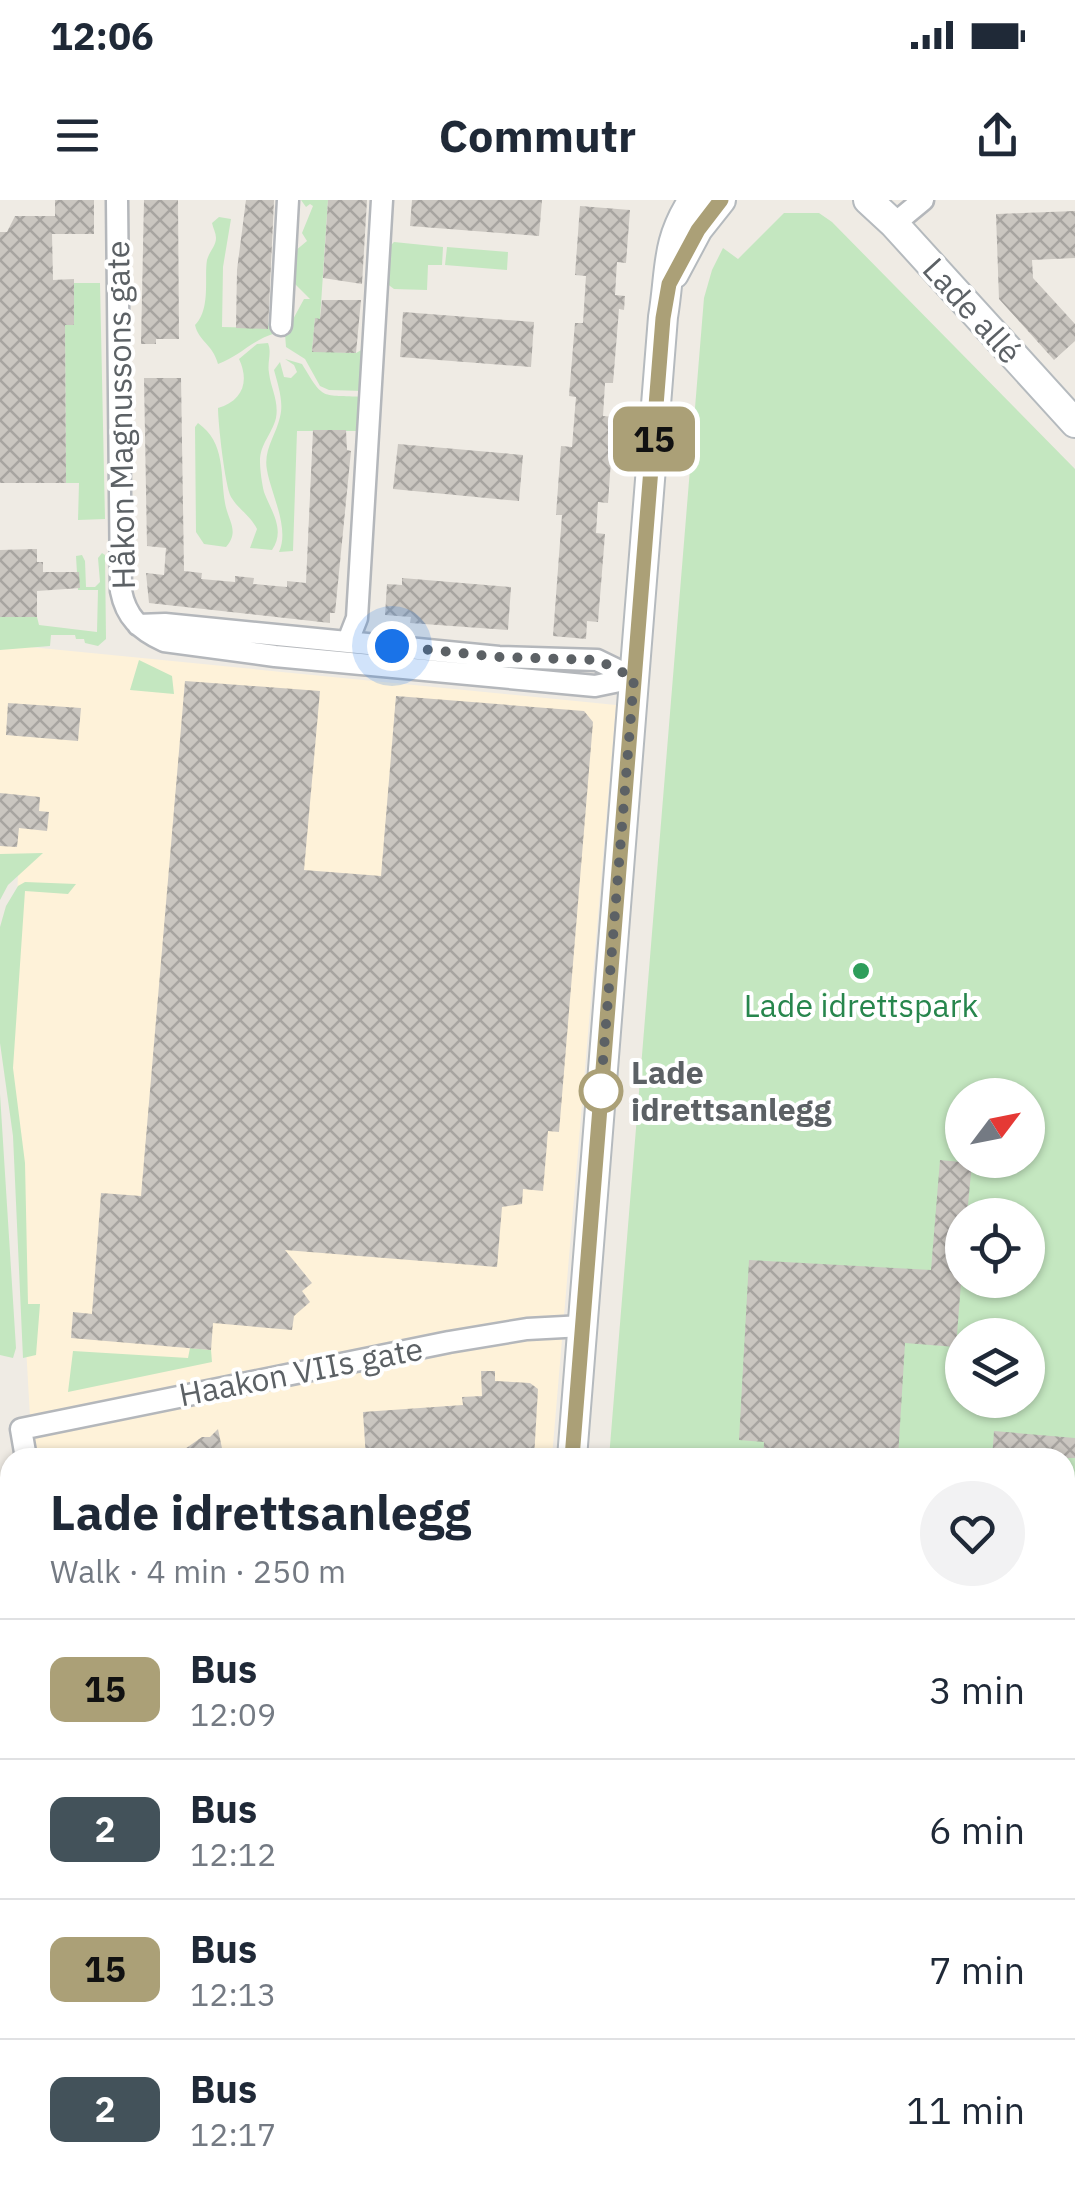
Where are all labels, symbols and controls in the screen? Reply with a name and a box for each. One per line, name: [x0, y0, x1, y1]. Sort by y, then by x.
text: 12:06: [50, 11, 154, 60]
text: Commutr: [439, 106, 636, 164]
icon: menu: [50, 108, 105, 163]
icon: share: [970, 108, 1025, 163]
street label: Håkon Magnussons gate: [96, 240, 144, 590]
street label: Lade allé: [914, 248, 1031, 372]
line badge: 15: [609, 406, 699, 472]
text: 15: [633, 416, 675, 462]
your location: [367, 621, 417, 671]
marker: Lade idrettspark: [850, 960, 872, 982]
place label: Lade idrettspark: [744, 984, 978, 1026]
place label: Lade idrettsanlegg: [631, 1051, 832, 1130]
marker: Lade idrettsanlegg: [580, 1070, 622, 1112]
north arrow: [945, 1078, 1045, 1178]
map controls: [945, 1078, 1045, 1418]
button: locate: [945, 1198, 1045, 1298]
button: layers: [945, 1318, 1045, 1418]
street label: Haakon VIIs gate: [175, 1327, 426, 1415]
text: Lade idrettsanlegg: [50, 1481, 471, 1543]
button: heart: [920, 1481, 1025, 1586]
text: Walk · 4 min · 250 m: [50, 1550, 346, 1592]
text: Bus: [190, 1644, 257, 1693]
text: 3 min: [929, 1665, 1025, 1714]
text: 15: [84, 1666, 126, 1712]
text: 12:09: [190, 1693, 276, 1735]
text: Bus: [190, 1784, 257, 1833]
text: 6 min: [929, 1805, 1025, 1854]
text: 2: [94, 1806, 116, 1852]
text: 12:12: [190, 1833, 276, 1875]
text: Bus: [190, 1924, 257, 1973]
text: 7 min: [929, 1945, 1025, 1994]
text: 15: [84, 1946, 126, 1992]
text: 12:13: [190, 1973, 276, 2015]
text: Bus: [190, 2064, 257, 2113]
text: 11 min: [906, 2085, 1025, 2134]
text: 2: [94, 2086, 116, 2132]
text: 12:17: [190, 2113, 276, 2155]

